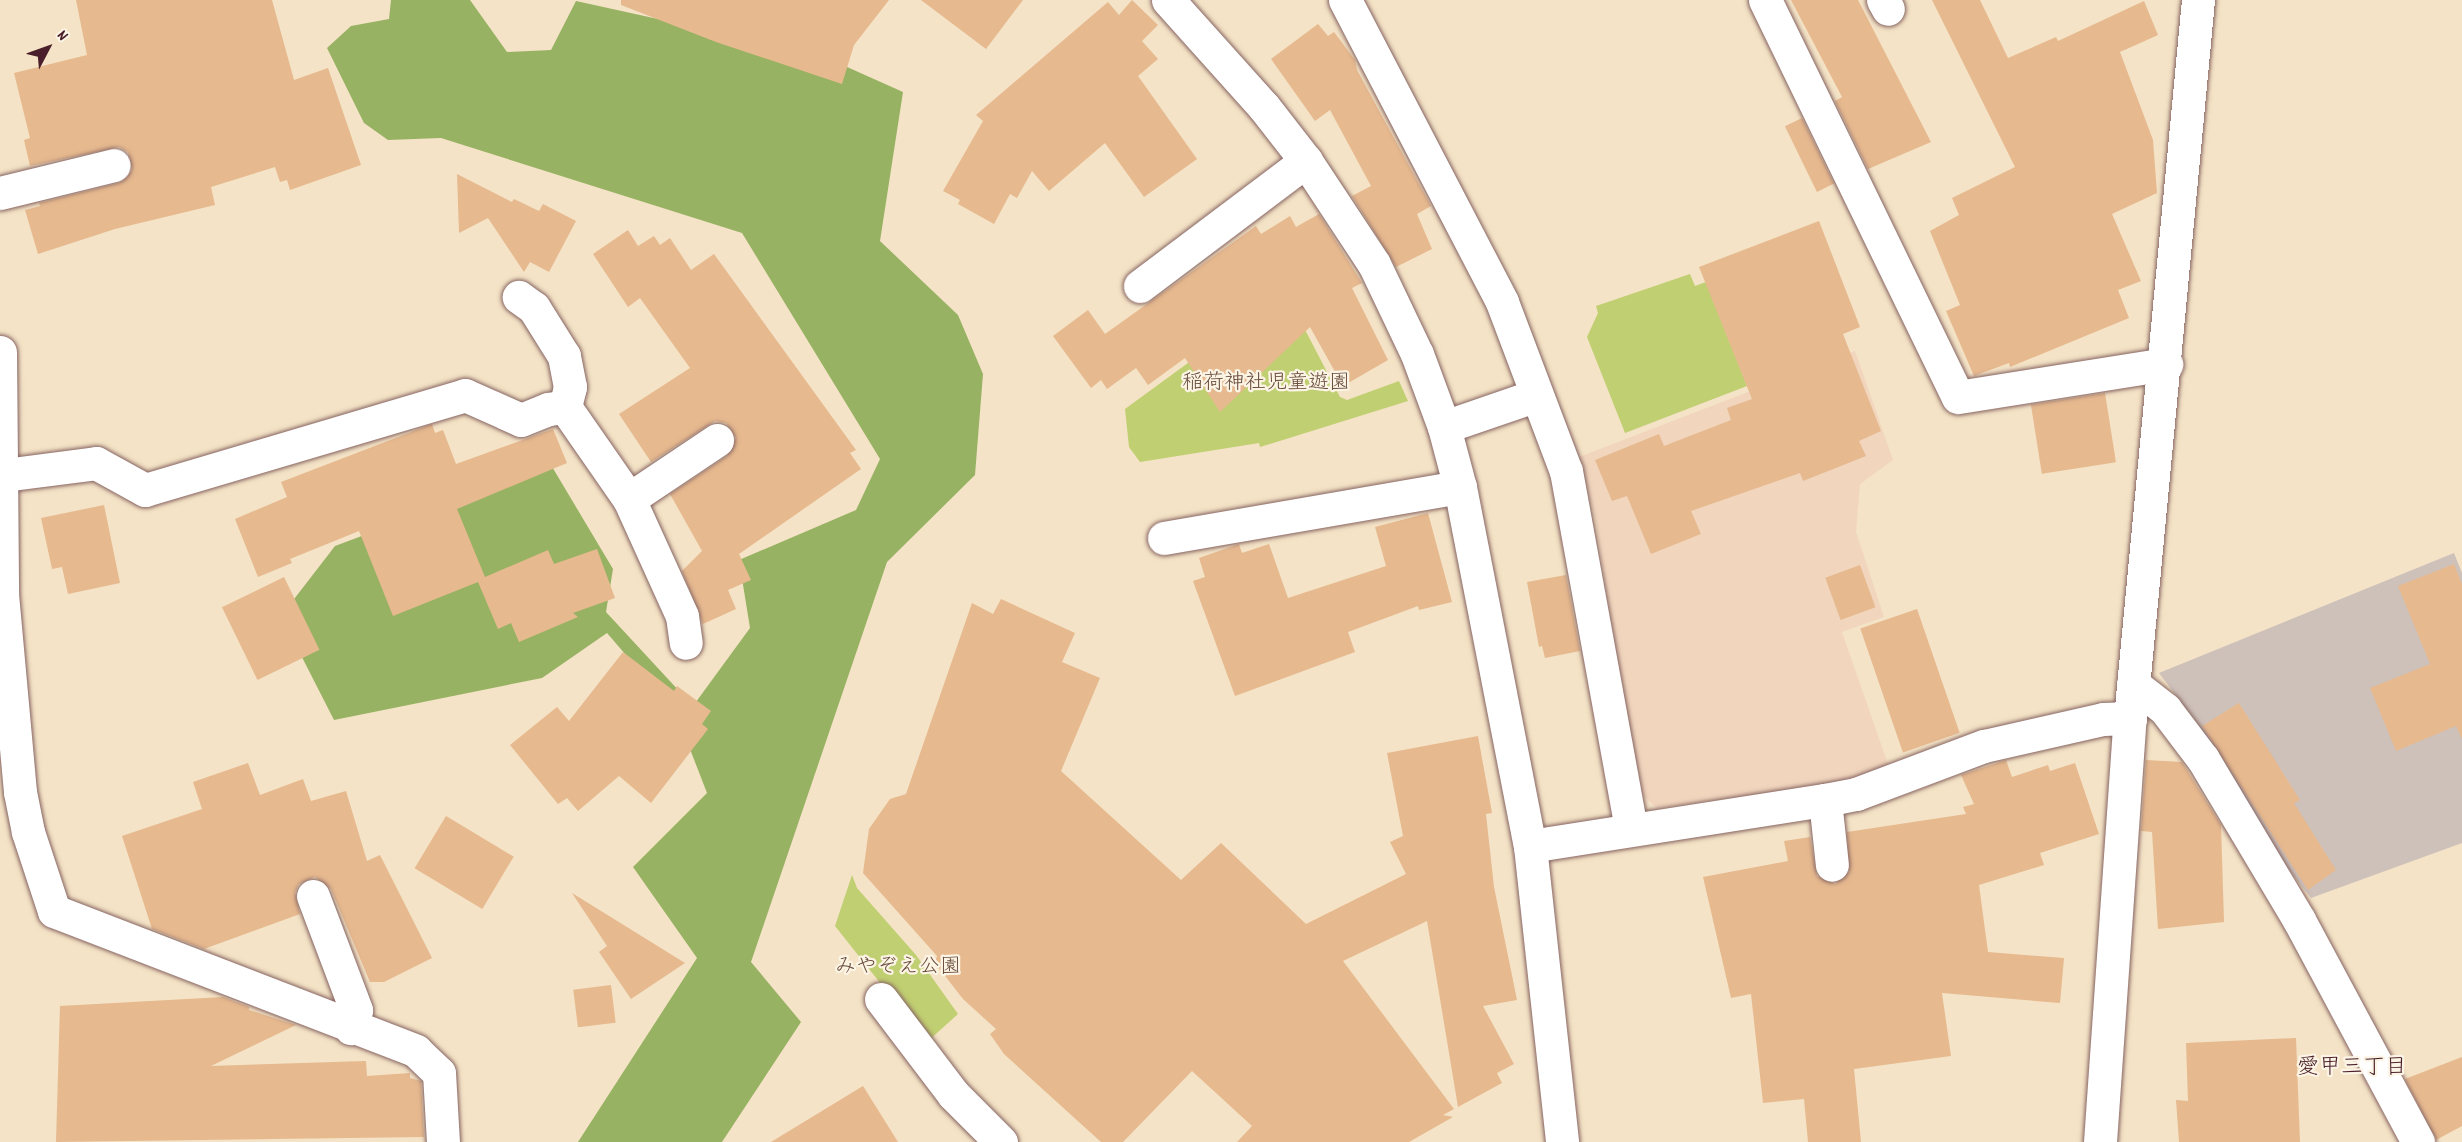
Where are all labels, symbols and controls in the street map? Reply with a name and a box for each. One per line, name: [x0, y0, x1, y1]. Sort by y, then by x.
north arrow: [18, 18, 78, 78]
text: N: [51, 25, 73, 46]
park label: 稲荷神社児童遊園: [1182, 371, 1350, 397]
park label: みやぞえ公園: [835, 955, 961, 981]
district label: 愛甲三丁目: [2297, 1056, 2407, 1082]

